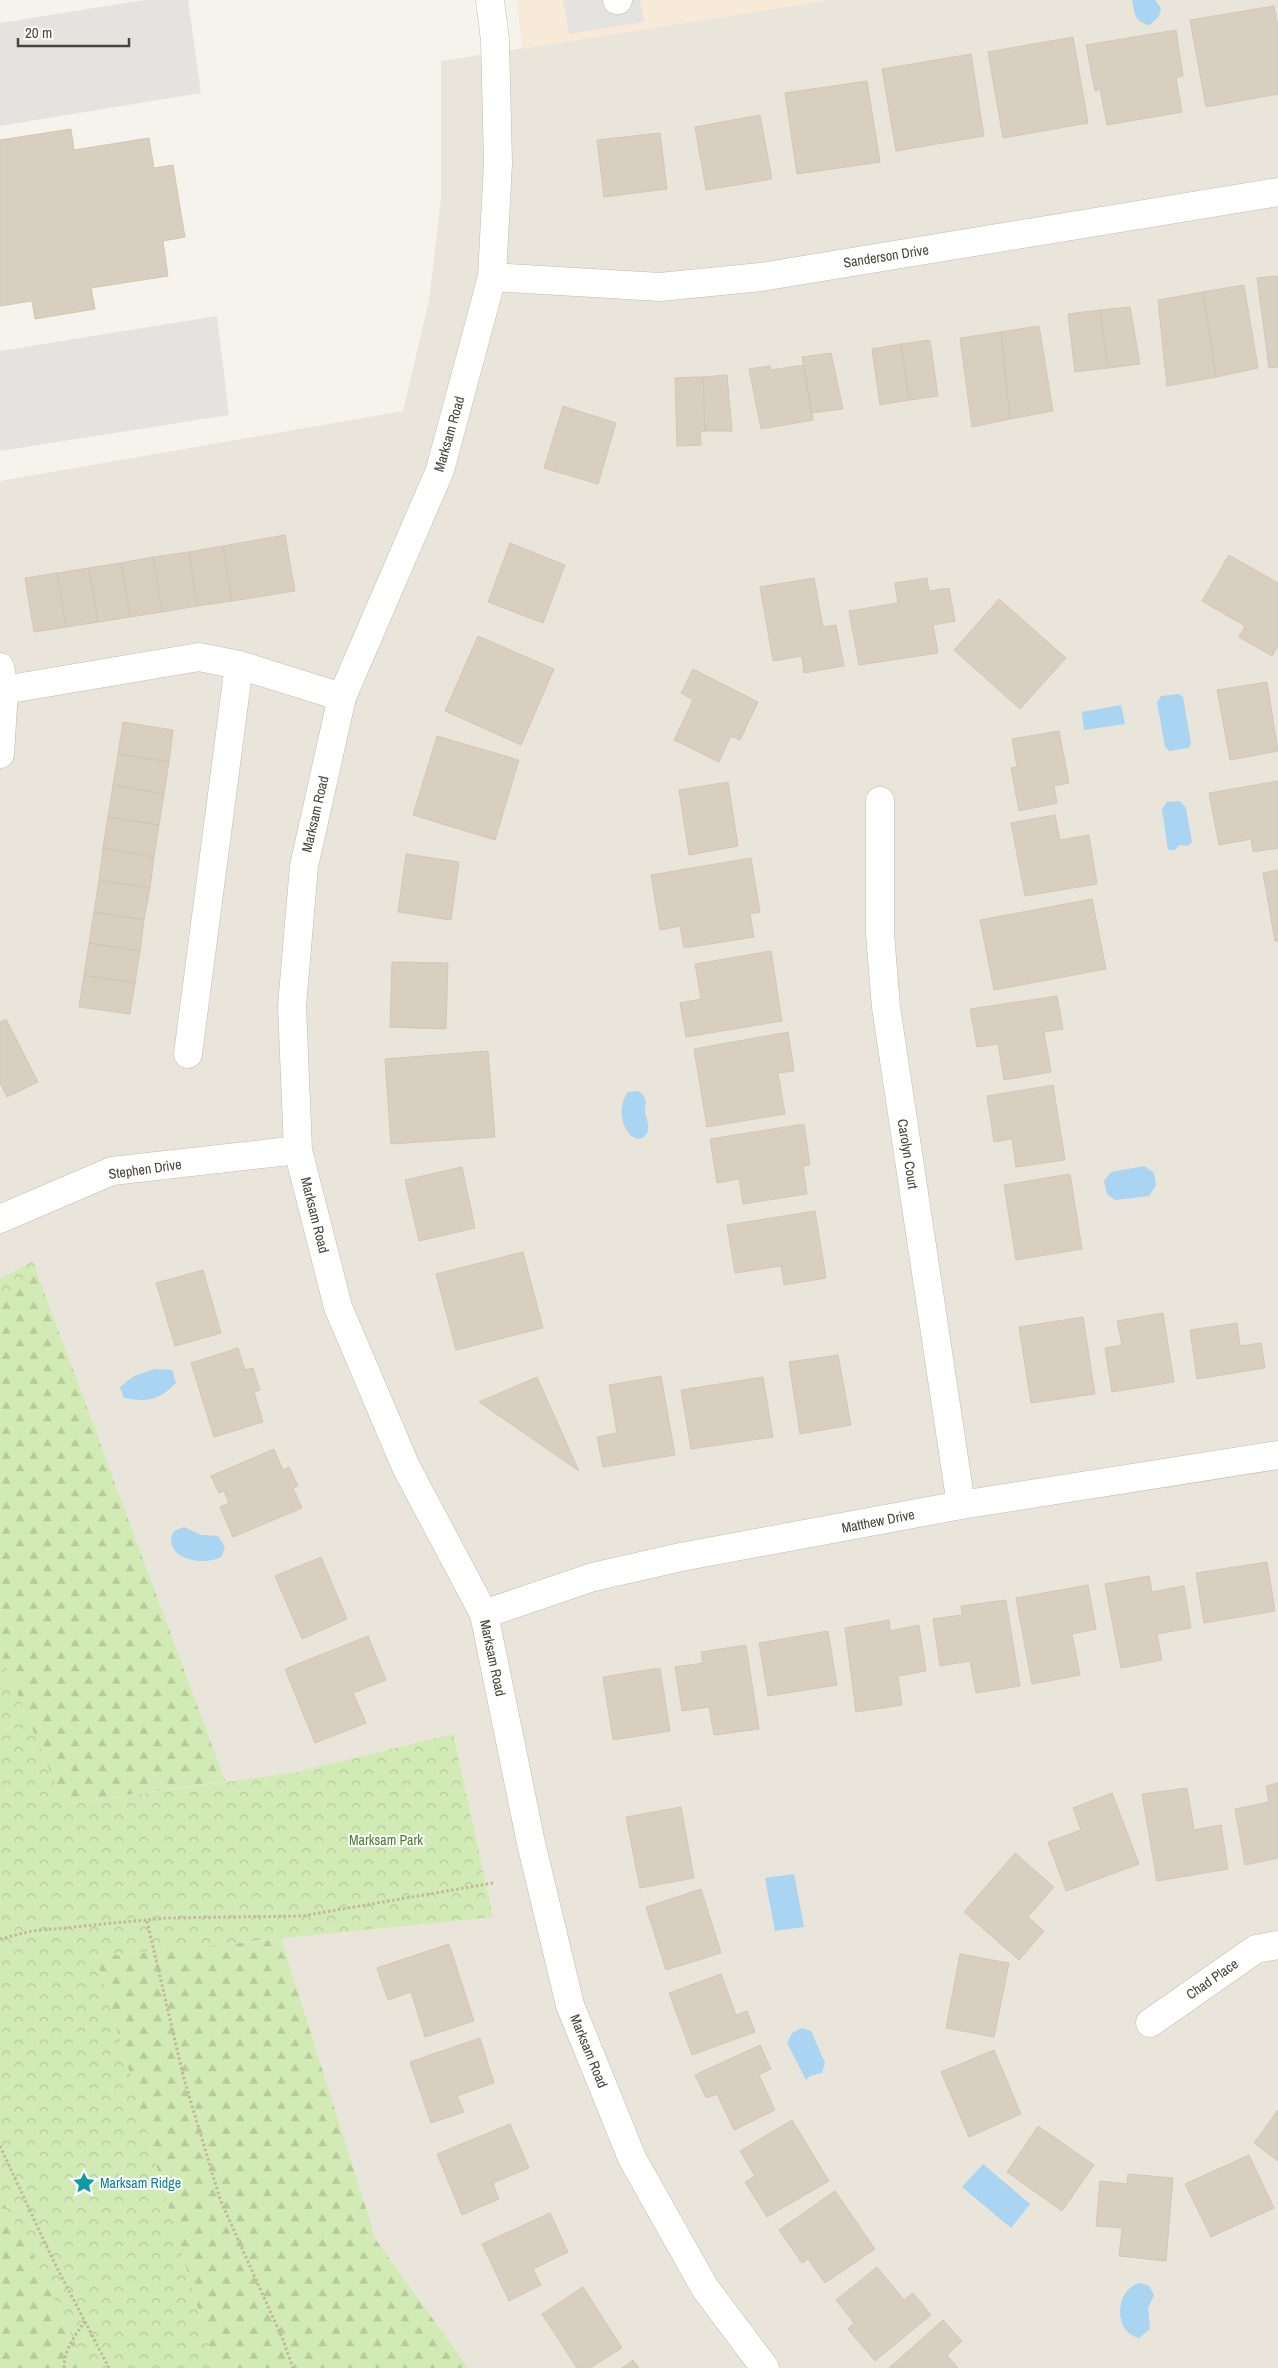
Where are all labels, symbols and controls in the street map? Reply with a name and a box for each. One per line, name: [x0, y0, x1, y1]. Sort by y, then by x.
scale bar: [18, 15, 129, 47]
text: 20 m: [25, 22, 52, 43]
street label: Sanderson Drive: [842, 240, 930, 272]
street label: Marksam Road: [430, 394, 468, 474]
street label: Marksam Road: [297, 774, 333, 854]
street label: Carolyn Court: [894, 1118, 922, 1190]
street label: Stephen Drive: [107, 1155, 183, 1183]
street label: Marksam Road: [297, 1175, 333, 1255]
street label: Matthew Drive: [840, 1505, 916, 1537]
street label: Marksam Road: [476, 1618, 510, 1698]
park label: Marksam Park: [349, 1831, 423, 1849]
street label: Chad Place: [1183, 1955, 1241, 2003]
street label: Marksam Road: [566, 2012, 612, 2090]
place icon: Marksam Ridge: [71, 2170, 97, 2196]
place label: Marksam Ridge: [100, 2174, 181, 2192]

